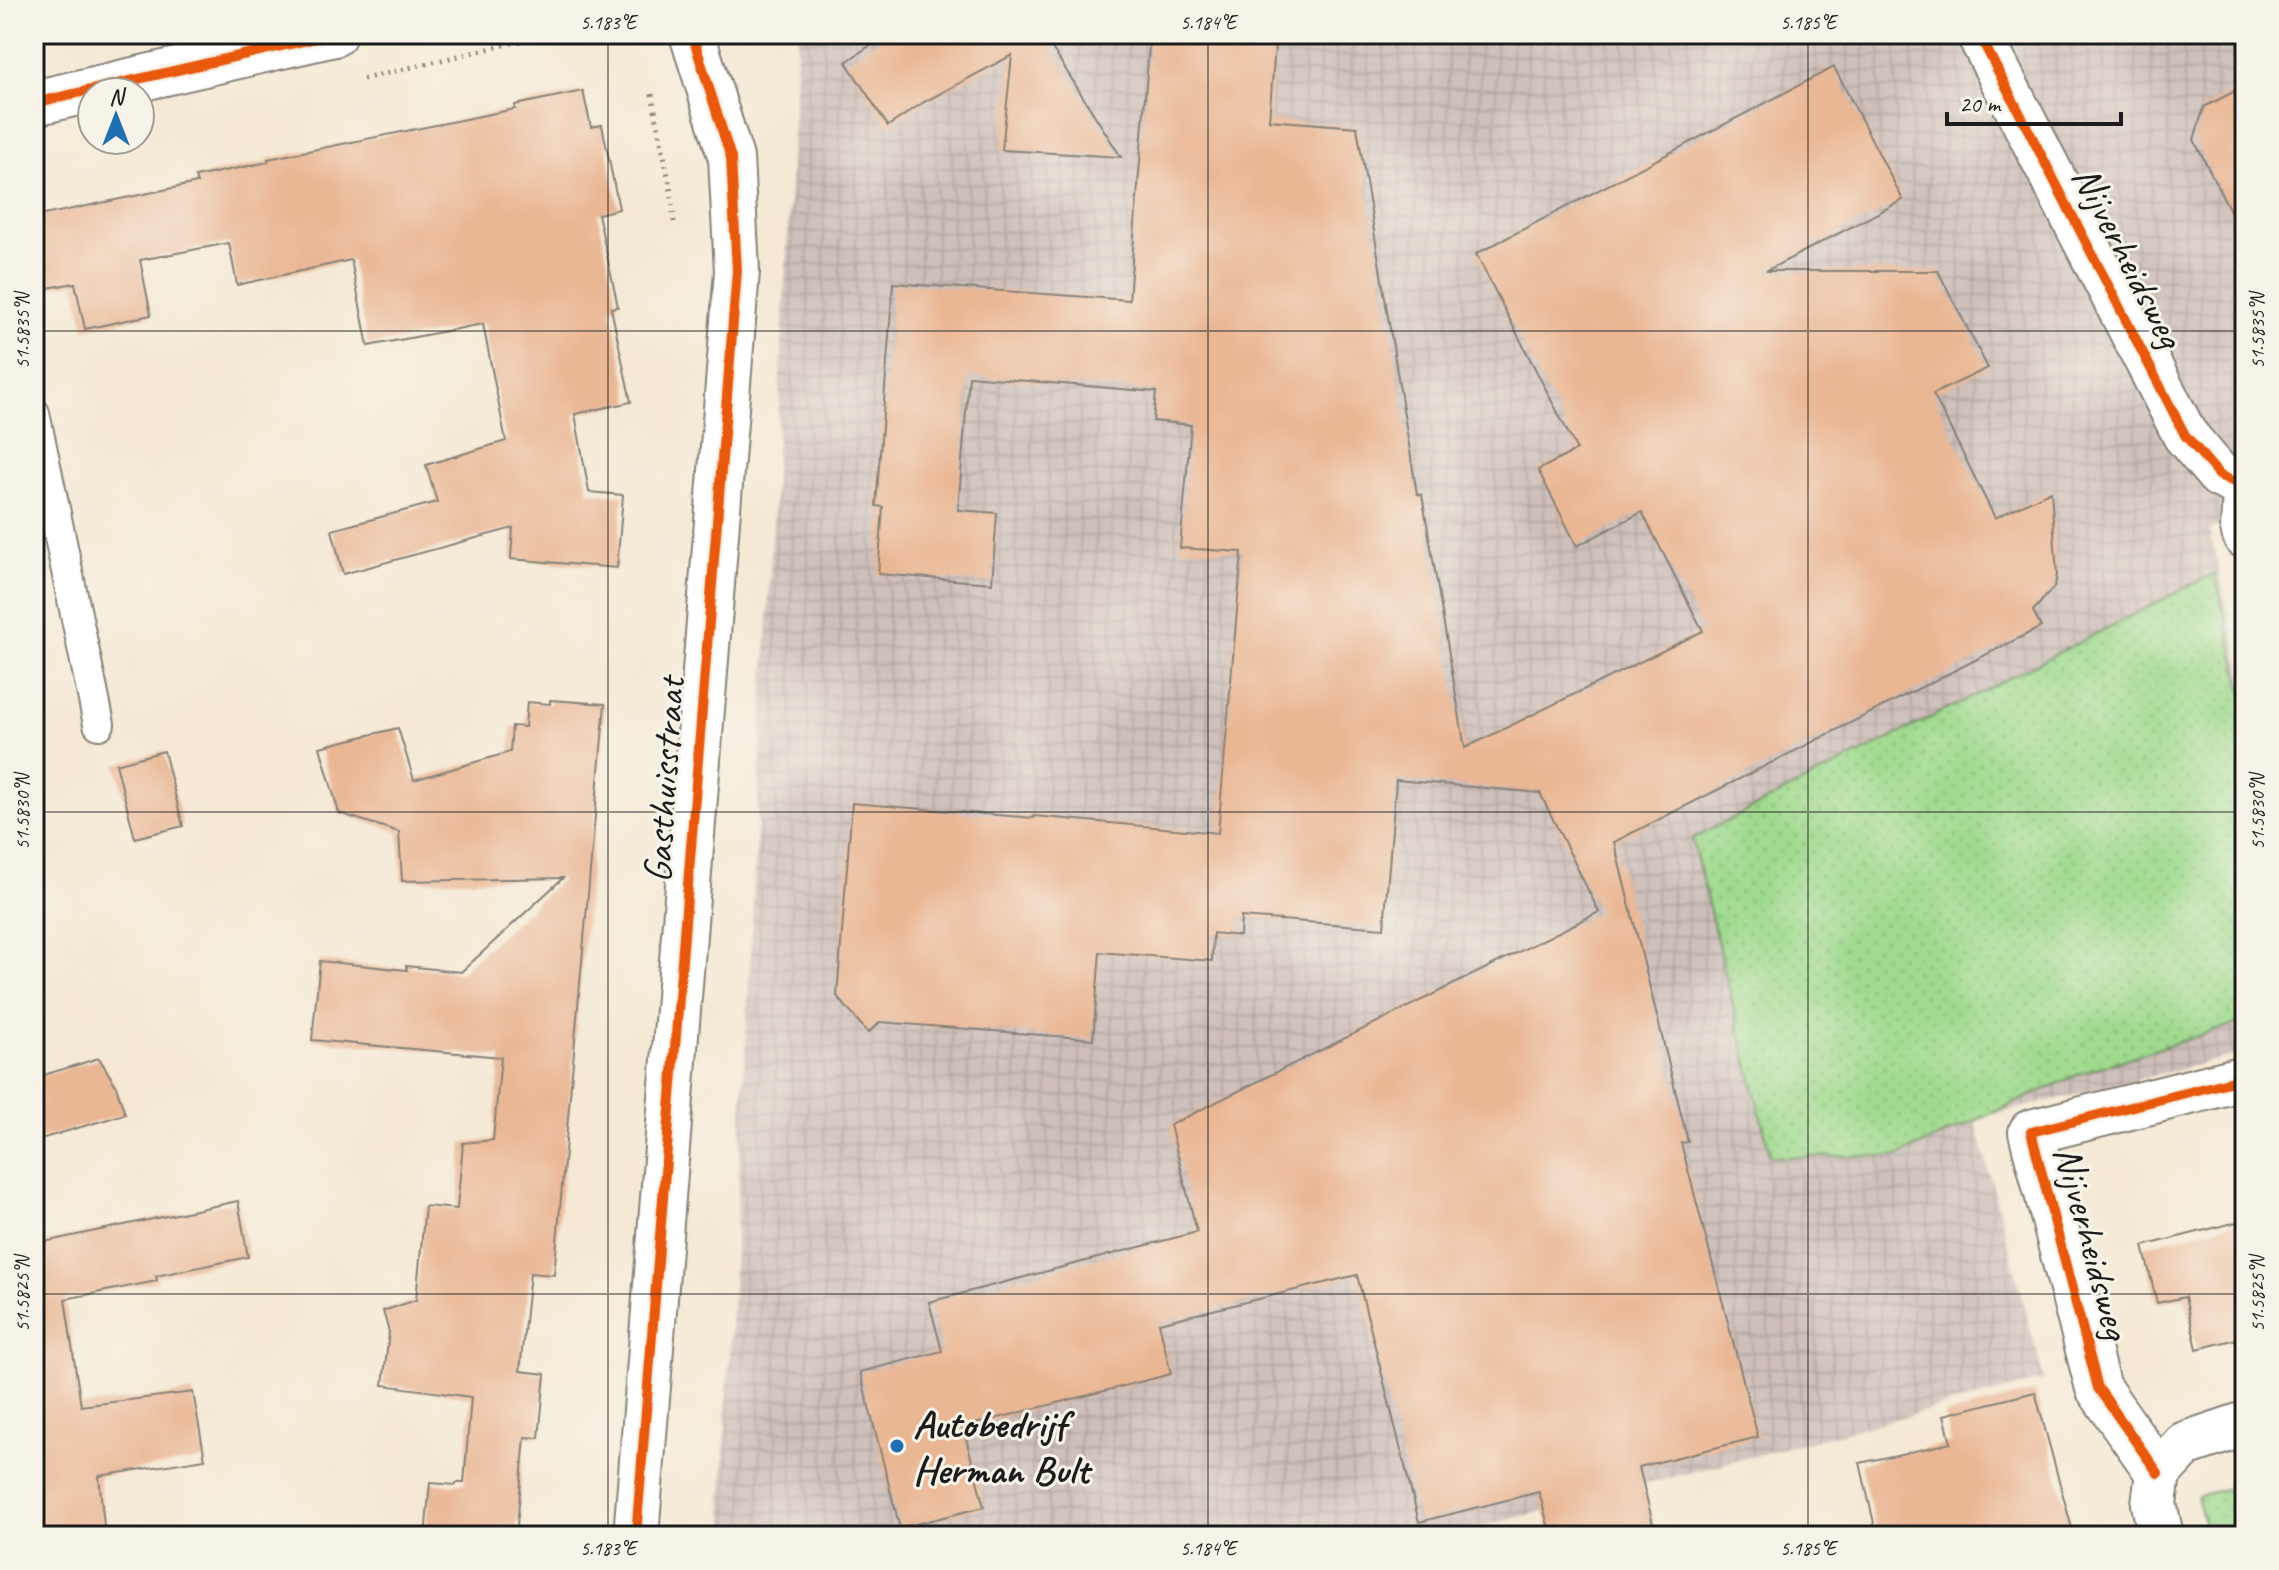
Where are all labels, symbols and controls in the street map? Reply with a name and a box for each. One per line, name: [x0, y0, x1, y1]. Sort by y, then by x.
text: 5.183°E: [580, 10, 639, 35]
text: 5.184°E: [1180, 10, 1239, 35]
text: 5.185°E: [1780, 10, 1839, 35]
north arrow: [76, 76, 156, 156]
scale bar: [1947, 76, 2121, 126]
text: N: [109, 83, 126, 111]
text: 20 m: [1959, 89, 2002, 119]
street label: Nijverheidsweg: [2061, 157, 2196, 358]
text: 51.5835°N: [10, 290, 35, 369]
text: 51.5835°N: [2245, 290, 2270, 369]
street label: Gasthuisstraat: [632, 672, 696, 884]
text: 51.5830°N: [10, 771, 35, 850]
text: 51.5830°N: [2245, 771, 2270, 850]
street label: Nijverheidsweg: [2042, 1140, 2142, 1347]
text: 51.5825°N: [10, 1253, 35, 1332]
text: 51.5825°N: [2245, 1253, 2270, 1332]
place label: Autobedrijf Herman Bult: [913, 1399, 1093, 1495]
marker: Autobedrijf Herman Bult: [888, 1437, 906, 1455]
text: 5.183°E: [580, 1536, 639, 1561]
text: 5.184°E: [1180, 1536, 1239, 1561]
text: 5.185°E: [1780, 1536, 1839, 1561]

